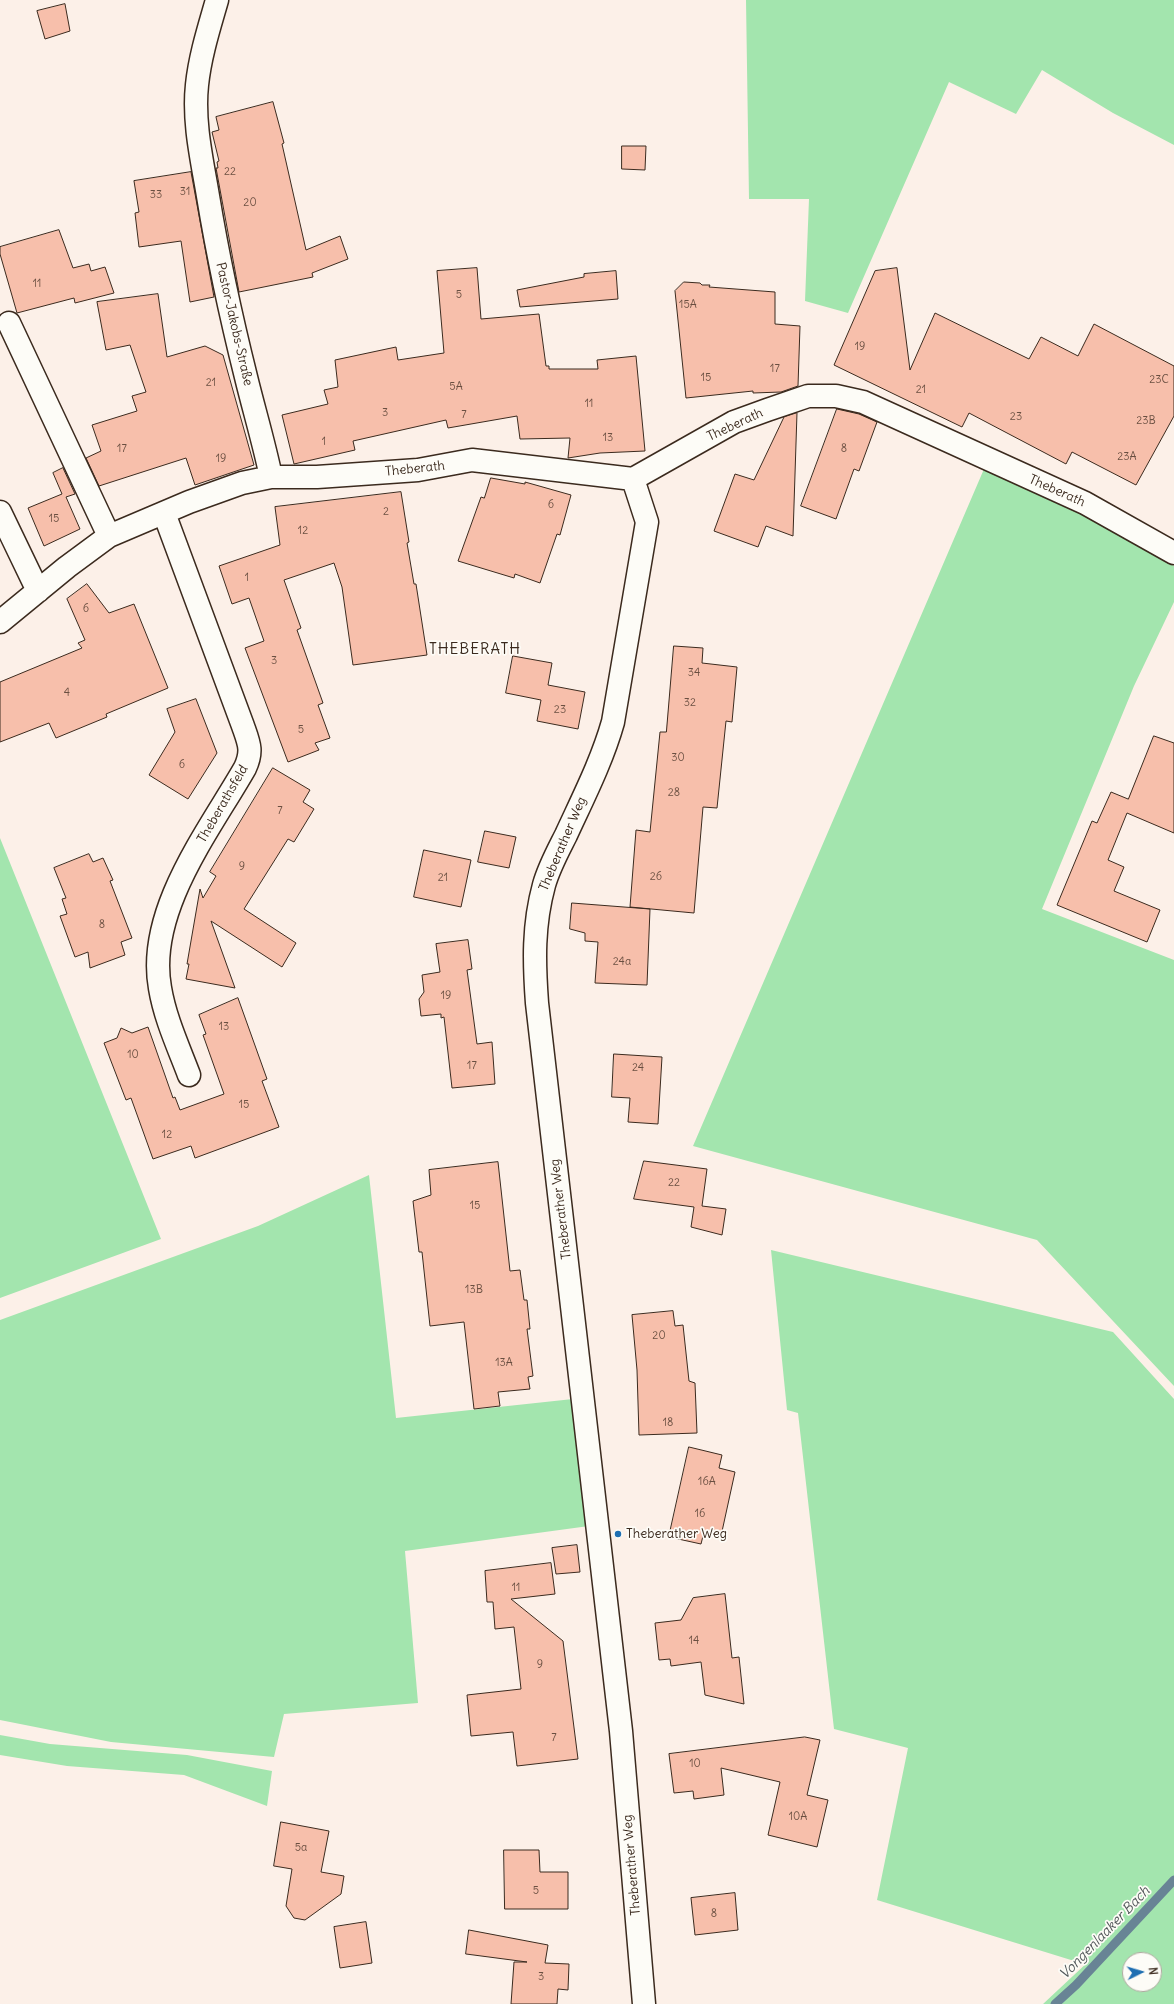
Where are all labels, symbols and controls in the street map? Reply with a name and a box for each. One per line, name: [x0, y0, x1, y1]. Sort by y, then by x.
house number: 22: [224, 165, 236, 179]
house number: 31: [180, 185, 190, 199]
house number: 33: [150, 188, 162, 202]
house number: 20: [243, 196, 257, 210]
street label: Pastor-Jakobs-Straße: [212, 261, 256, 387]
house number: 11: [33, 277, 41, 291]
house number: 5: [456, 288, 462, 302]
house number: 15A: [679, 298, 697, 312]
house number: 19: [855, 340, 865, 354]
house number: 17: [770, 362, 780, 376]
house number: 15: [701, 371, 711, 385]
house number: 23C: [1149, 373, 1169, 387]
house number: 21: [206, 376, 216, 390]
house number: 5A: [449, 380, 463, 394]
house number: 21: [916, 383, 926, 397]
house number: 11: [585, 397, 593, 411]
street label: Theberath: [705, 405, 765, 445]
house number: 3: [382, 406, 388, 420]
house number: 7: [461, 408, 467, 422]
house number: 23: [1010, 410, 1022, 424]
house number: 23B: [1136, 414, 1156, 428]
house number: 13: [603, 431, 613, 445]
house number: 1: [322, 435, 326, 449]
house number: 17: [117, 442, 127, 456]
house number: 8: [841, 442, 847, 456]
house number: 23A: [1117, 450, 1137, 464]
house number: 19: [216, 452, 226, 466]
street label: Theberath: [384, 458, 446, 480]
street label: Theberath: [1026, 472, 1088, 510]
house number: 6: [548, 498, 554, 512]
house number: 2: [383, 505, 389, 519]
house number: 15: [49, 512, 59, 526]
house number: 12: [298, 524, 308, 538]
house number: 1: [245, 571, 249, 585]
house number: 6: [83, 602, 89, 616]
district label: THEBERATH: [429, 641, 521, 659]
house number: 3: [271, 654, 277, 668]
house number: 34: [688, 666, 700, 680]
house number: 4: [64, 686, 70, 700]
house number: 32: [684, 696, 696, 710]
house number: 23: [554, 703, 566, 717]
house number: 5: [298, 723, 304, 737]
house number: 30: [671, 751, 685, 765]
house number: 6: [179, 758, 185, 772]
street label: Theberathsfeld: [194, 762, 252, 846]
house number: 28: [668, 786, 680, 800]
street label: Theberather Weg: [536, 794, 590, 894]
house number: 7: [277, 804, 283, 818]
house number: 9: [239, 860, 245, 874]
house number: 26: [650, 870, 662, 884]
house number: 21: [438, 871, 448, 885]
house number: 8: [99, 918, 105, 932]
house number: 24a: [613, 955, 631, 969]
house number: 19: [441, 989, 451, 1003]
house number: 13: [219, 1020, 229, 1034]
house number: 10: [127, 1048, 139, 1062]
house number: 17: [467, 1059, 477, 1073]
house number: 24: [632, 1061, 644, 1075]
house number: 15: [239, 1098, 249, 1112]
house number: 12: [162, 1128, 172, 1142]
street label: Theberather Weg: [547, 1158, 575, 1260]
house number: 22: [668, 1176, 680, 1190]
house number: 15: [470, 1199, 480, 1213]
house number: 13B: [465, 1283, 483, 1297]
house number: 20: [652, 1329, 666, 1343]
house number: 13A: [495, 1356, 513, 1370]
house number: 18: [663, 1416, 673, 1430]
house number: 16A: [698, 1475, 716, 1489]
house number: 16: [695, 1507, 705, 1521]
place label: Theberather Weg: [626, 1526, 727, 1542]
marker: Theberather Weg: [613, 1529, 623, 1539]
house number: 11: [512, 1581, 520, 1595]
house number: 14: [689, 1634, 699, 1648]
house number: 9: [537, 1658, 543, 1672]
house number: 7: [551, 1731, 557, 1745]
house number: 10: [689, 1757, 701, 1771]
house number: 10A: [789, 1810, 807, 1824]
street label: Theberather Weg: [620, 1814, 644, 1916]
house number: 5a: [295, 1841, 307, 1855]
water label: Vongenlaaker Bach: [1056, 1883, 1154, 1983]
house number: 5: [533, 1884, 539, 1898]
house number: 8: [711, 1907, 717, 1921]
north arrow: [1122, 1952, 1162, 1992]
text: N: [1146, 1967, 1160, 1975]
house number: 3: [538, 1970, 544, 1984]

